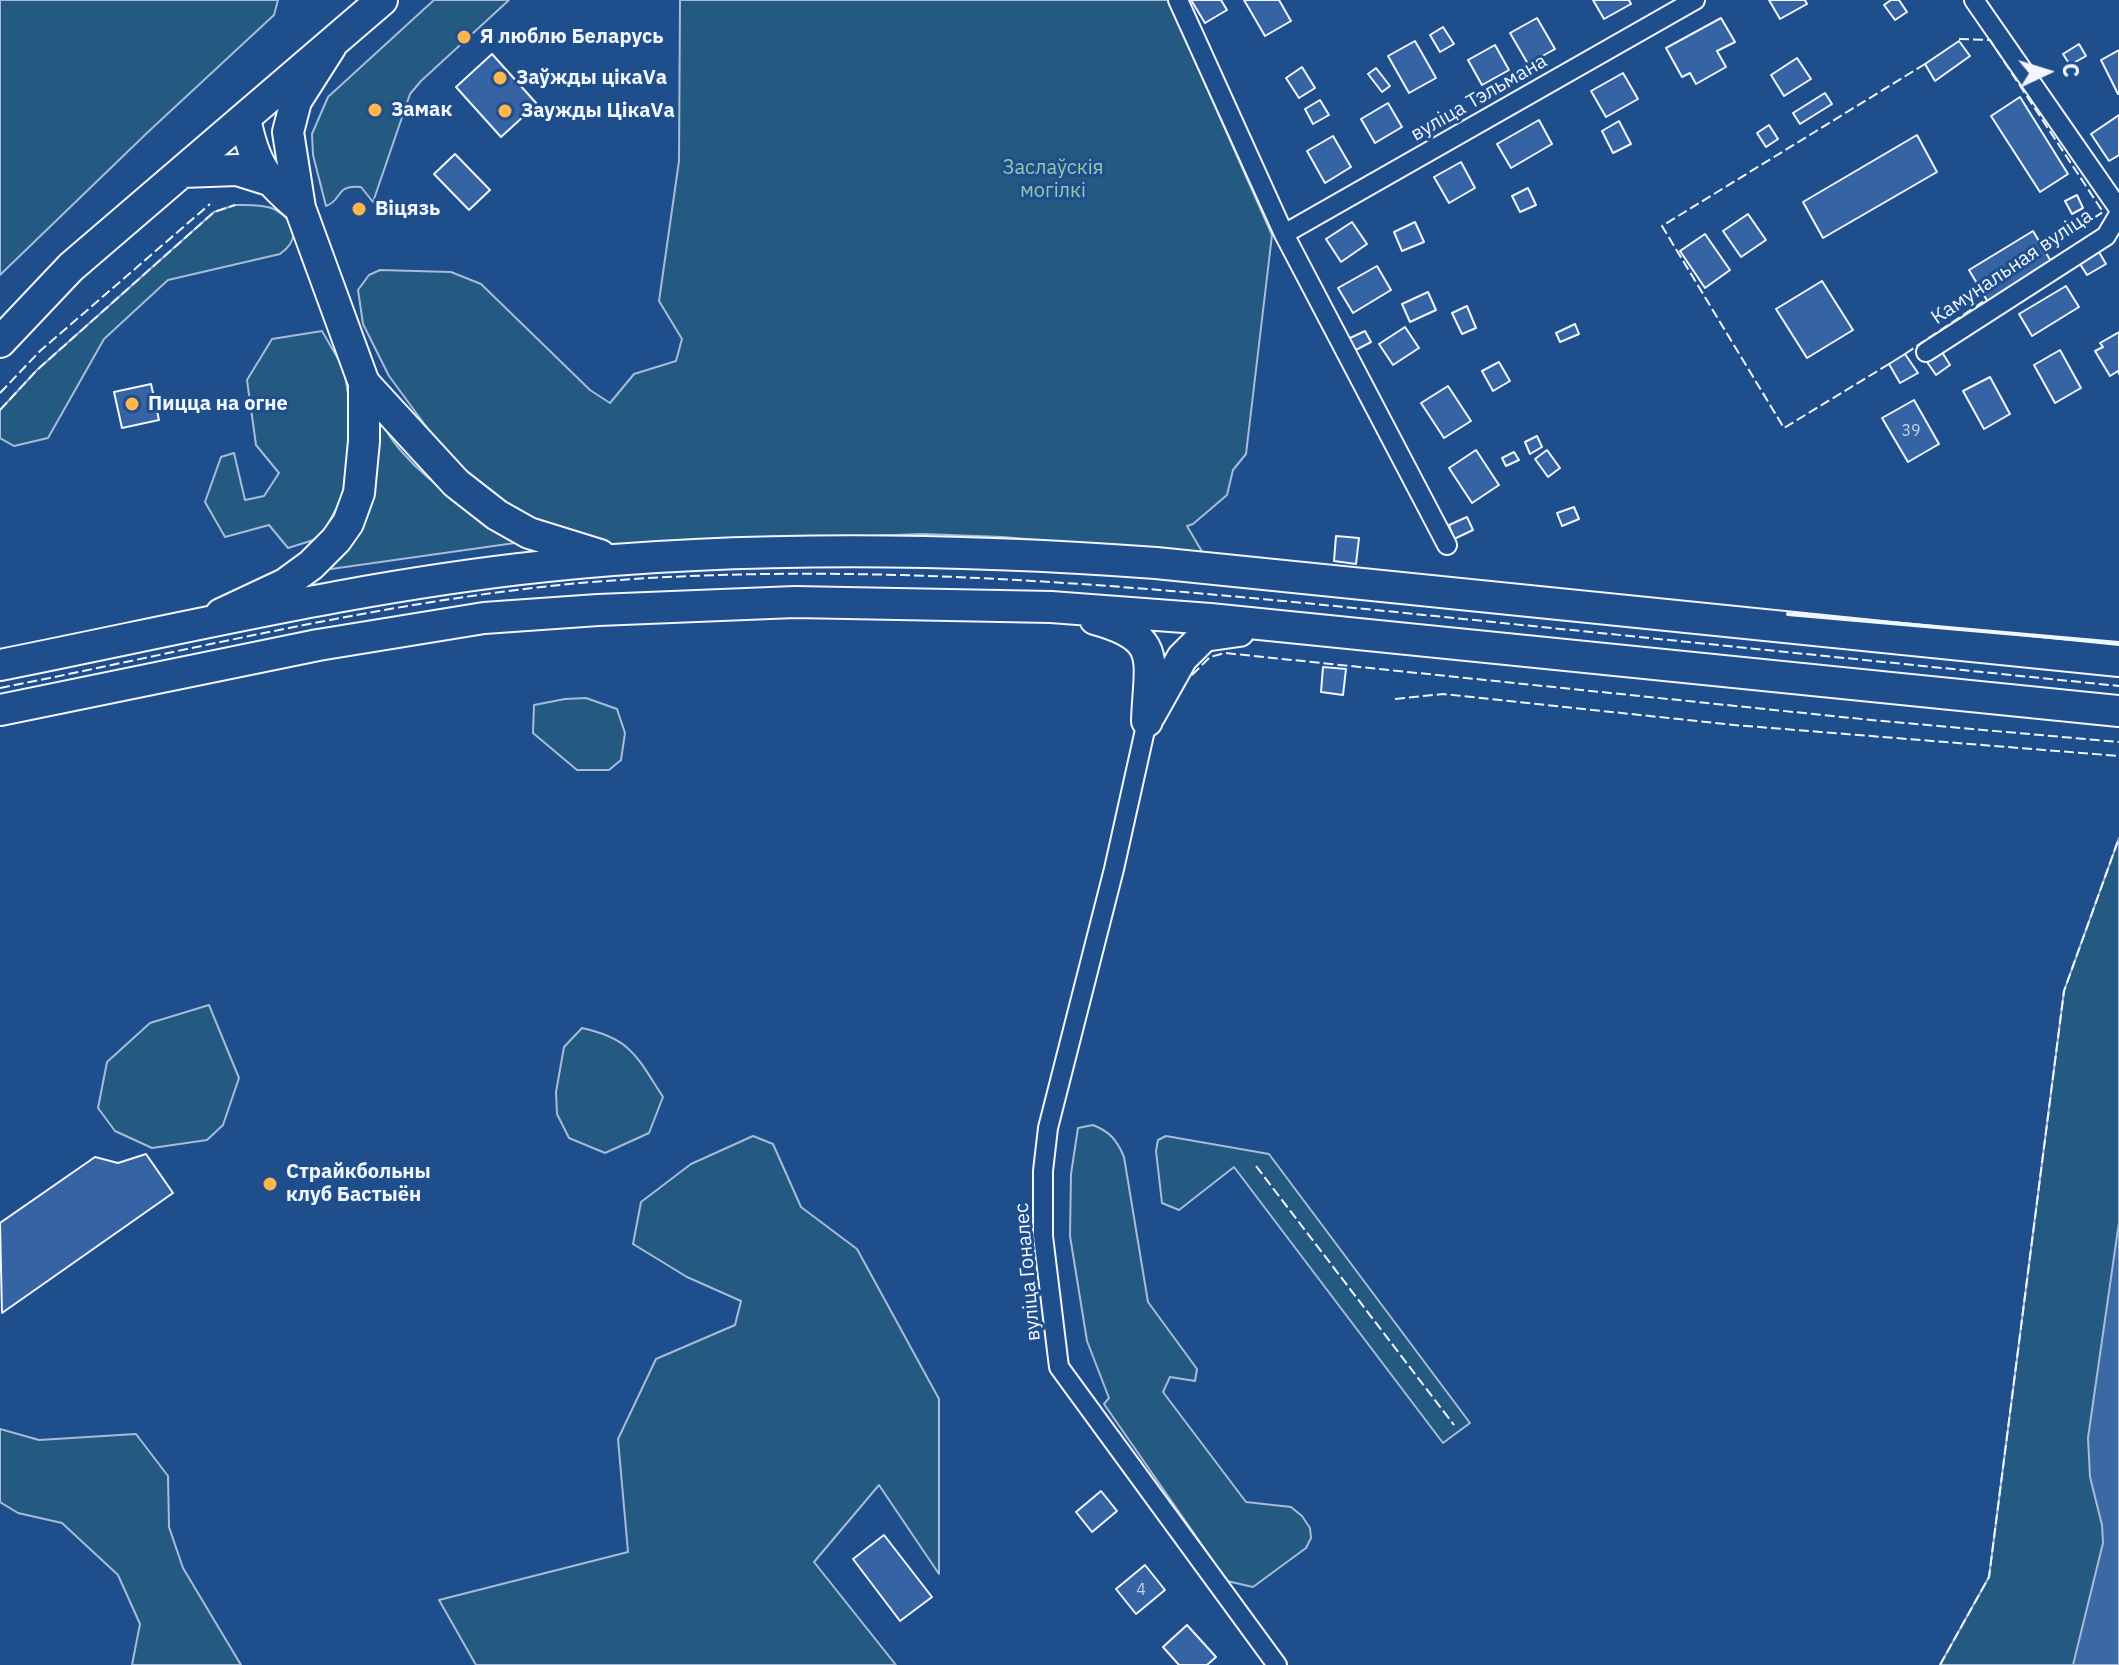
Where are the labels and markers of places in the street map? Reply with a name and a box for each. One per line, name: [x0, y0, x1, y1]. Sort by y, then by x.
place label: Я люблю Беларусь: [480, 25, 663, 49]
marker: Я люблю Беларусь: [455, 28, 473, 46]
place label: Заўжды цікаVа: [516, 66, 667, 90]
marker: Заўжды цікаVа: [491, 69, 509, 87]
place label: Замак: [391, 98, 452, 122]
place label: Заужды ЦікаVа: [521, 99, 675, 123]
marker: Замак: [366, 101, 384, 119]
marker: Заужды ЦікаVа: [496, 102, 514, 120]
place label: Віцязь: [375, 197, 440, 221]
marker: Віцязь: [350, 200, 368, 218]
place label: Пицца на огне: [148, 392, 288, 416]
marker: Пицца на огне: [123, 395, 141, 413]
place label: Страйкбольны клуб Бастыён: [286, 1160, 431, 1207]
marker: Страйкбольны клуб Бастыён: [261, 1175, 279, 1193]

